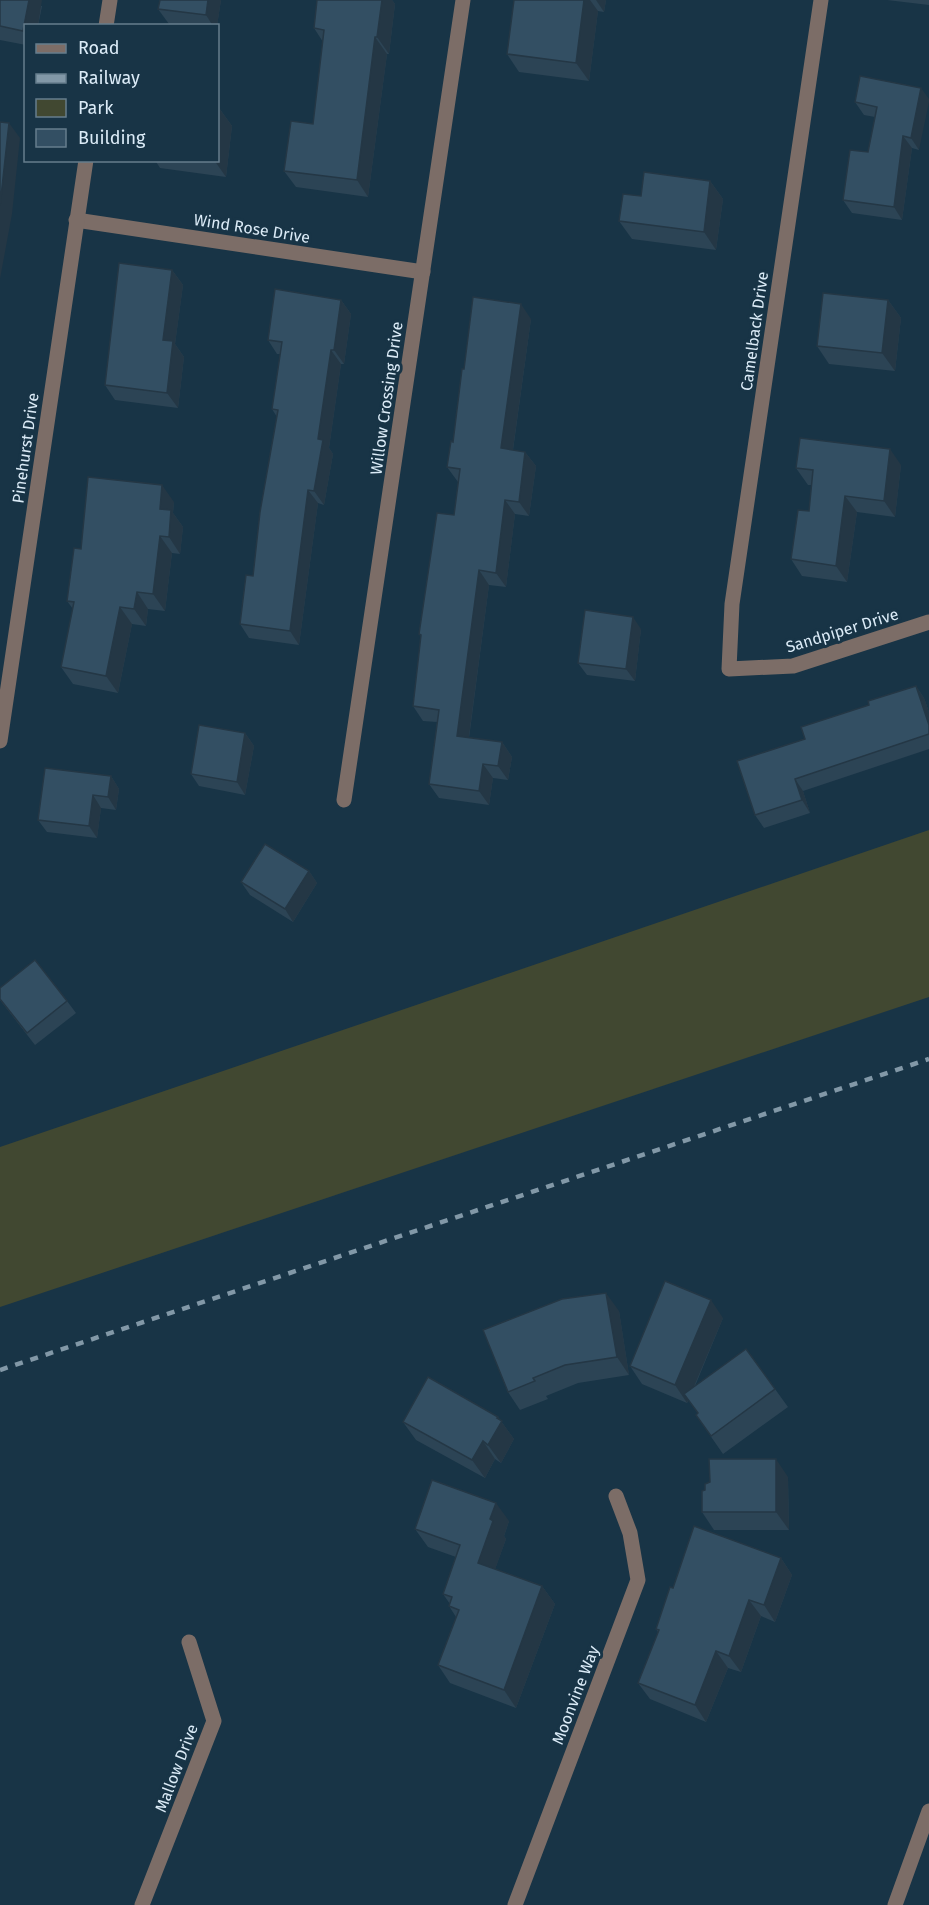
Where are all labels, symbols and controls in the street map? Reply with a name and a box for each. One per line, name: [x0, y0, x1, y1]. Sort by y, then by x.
legend: [24, 24, 219, 162]
text: Road: [78, 37, 120, 59]
text: Railway: [78, 67, 140, 89]
text: Park: [78, 97, 114, 119]
text: Building: [78, 127, 146, 149]
street label: Wind Rose Drive: [192, 210, 312, 247]
street label: Camelback Drive: [737, 270, 772, 392]
street label: Willow Crossing Drive: [366, 320, 407, 476]
street label: Pinehurst Drive: [8, 392, 43, 505]
street label: Sandpiper Drive: [784, 604, 901, 657]
street label: Moonvine Way: [548, 1643, 603, 1747]
street label: Mallow Drive: [151, 1721, 202, 1815]

